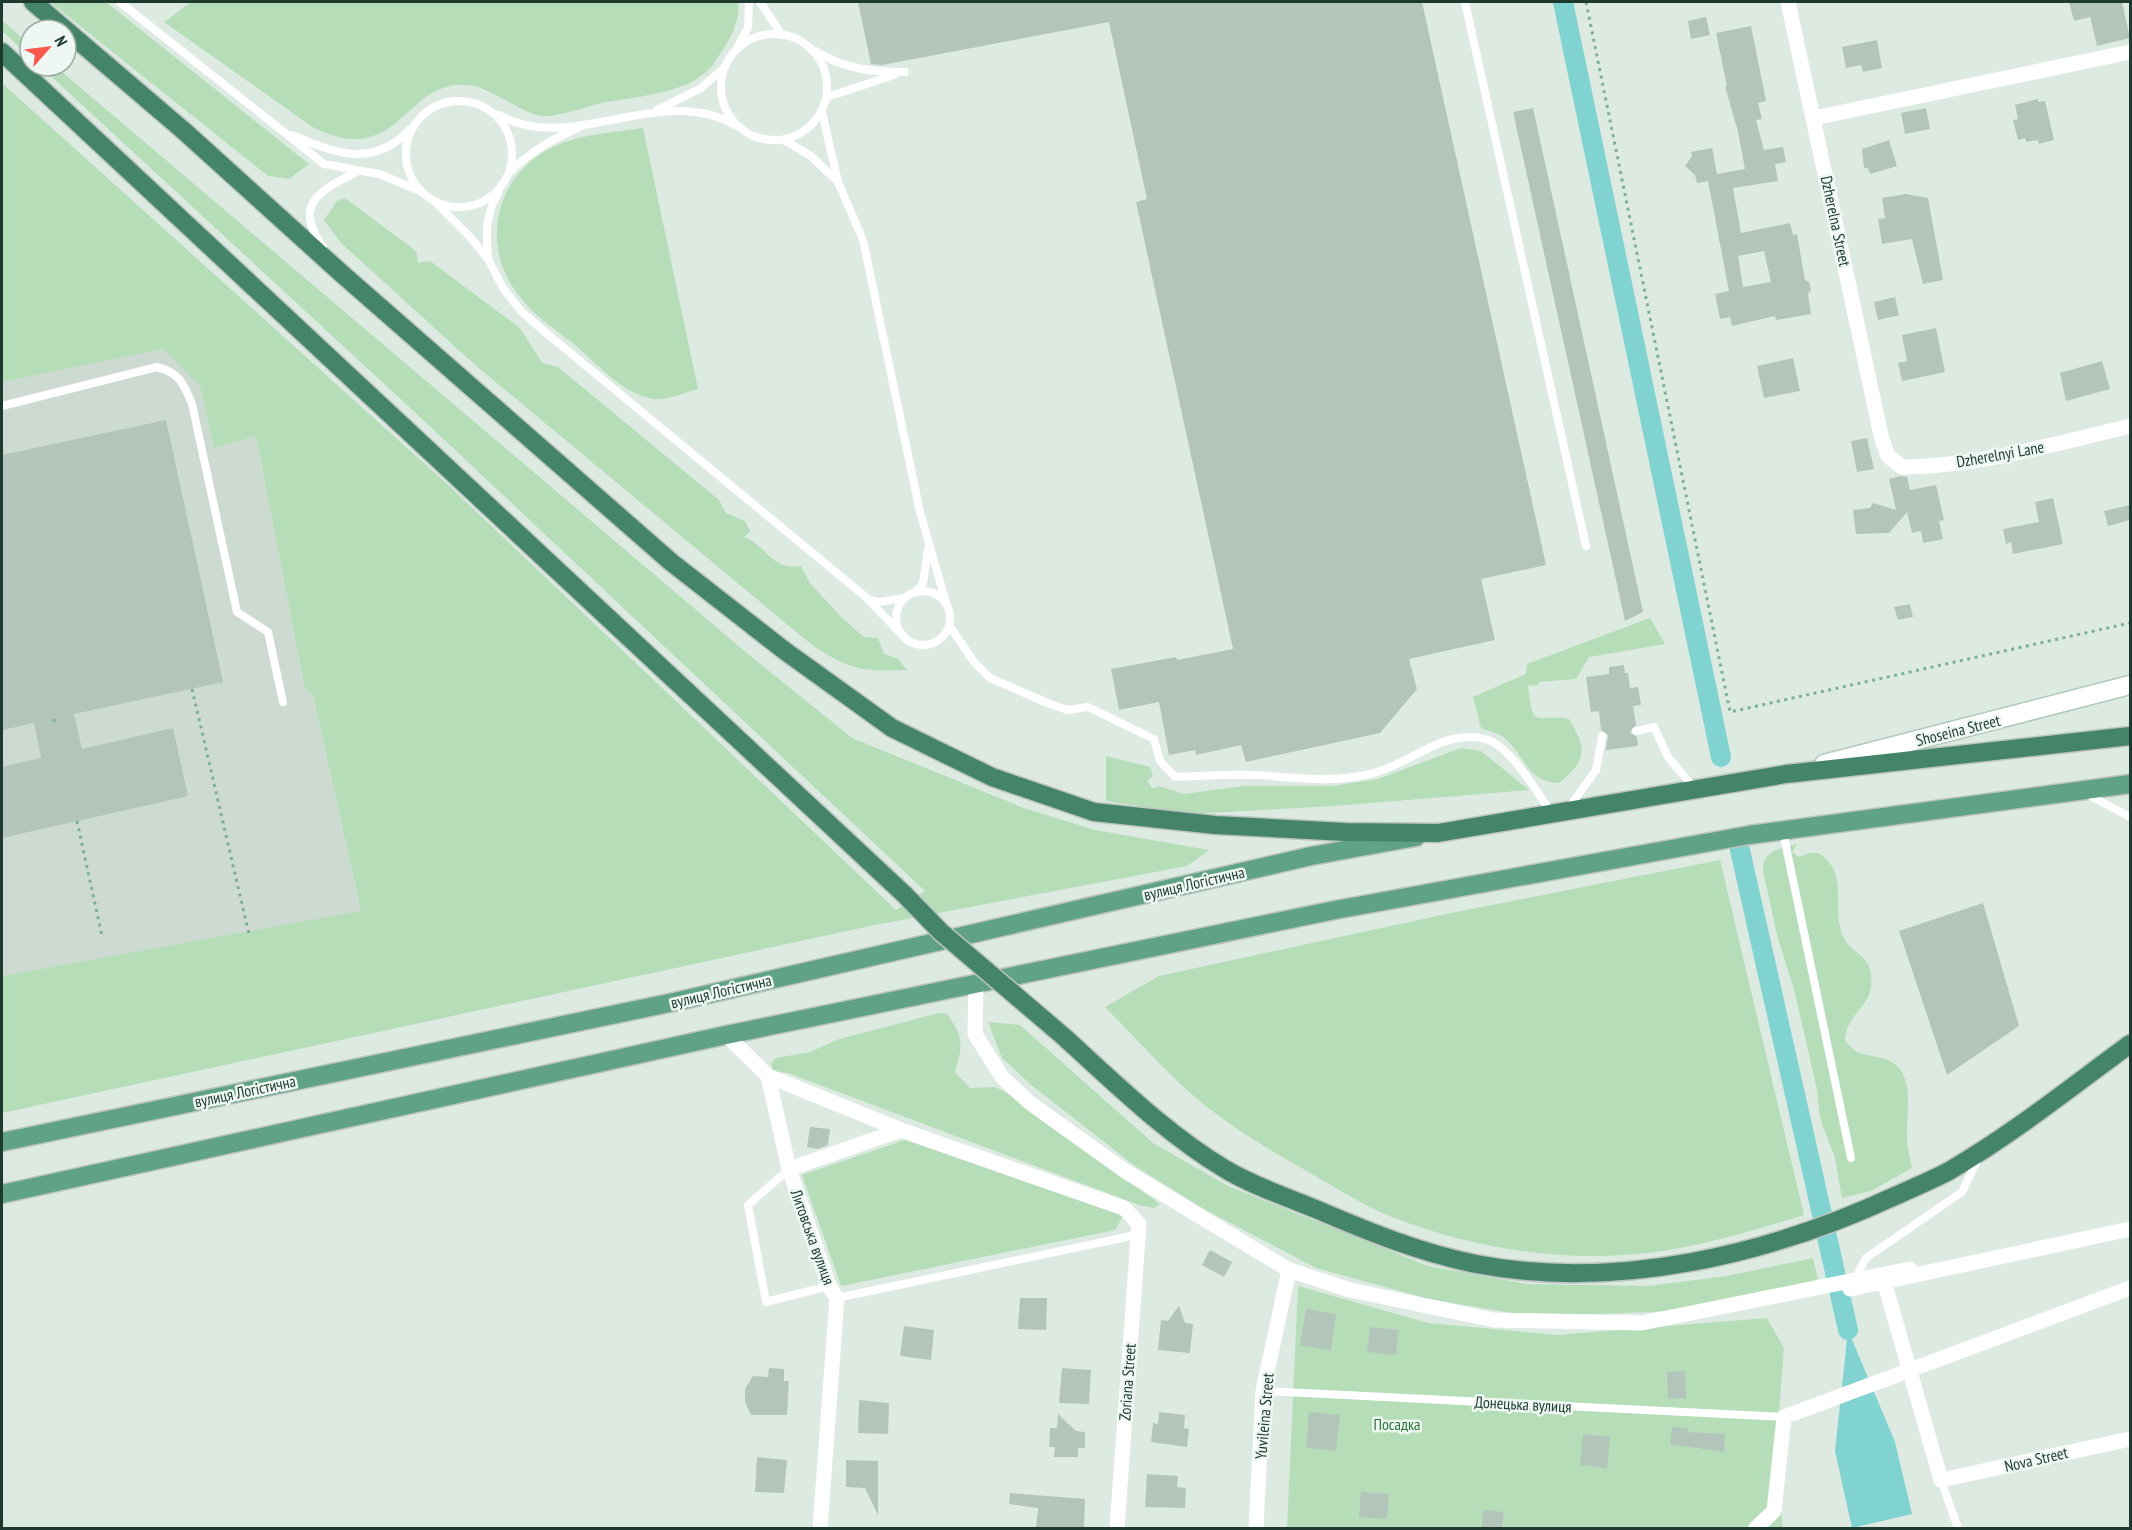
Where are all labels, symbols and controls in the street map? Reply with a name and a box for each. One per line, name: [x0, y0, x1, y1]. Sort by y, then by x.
north arrow: [18, 18, 78, 78]
text: N: [50, 32, 72, 49]
street label: Dzherelna Street: [1817, 174, 1855, 269]
street label: Dzherelnyi Lane: [1955, 436, 2045, 472]
street label: Shoseina Street: [1914, 710, 2003, 750]
street label: вулиця Логістична: [1142, 862, 1246, 904]
street label: вулиця Логістична: [669, 970, 773, 1012]
street label: вулиця Логістична: [193, 1071, 297, 1111]
street label: Литовська вулиця: [786, 1186, 840, 1287]
street label: Zoriana Street: [1114, 1342, 1140, 1421]
street label: Yuvileina Street: [1250, 1371, 1278, 1460]
street label: Донецька вулиця: [1474, 1391, 1572, 1417]
park label: Посадка: [1373, 1414, 1421, 1434]
street label: Nova Street: [2002, 1442, 2070, 1476]

